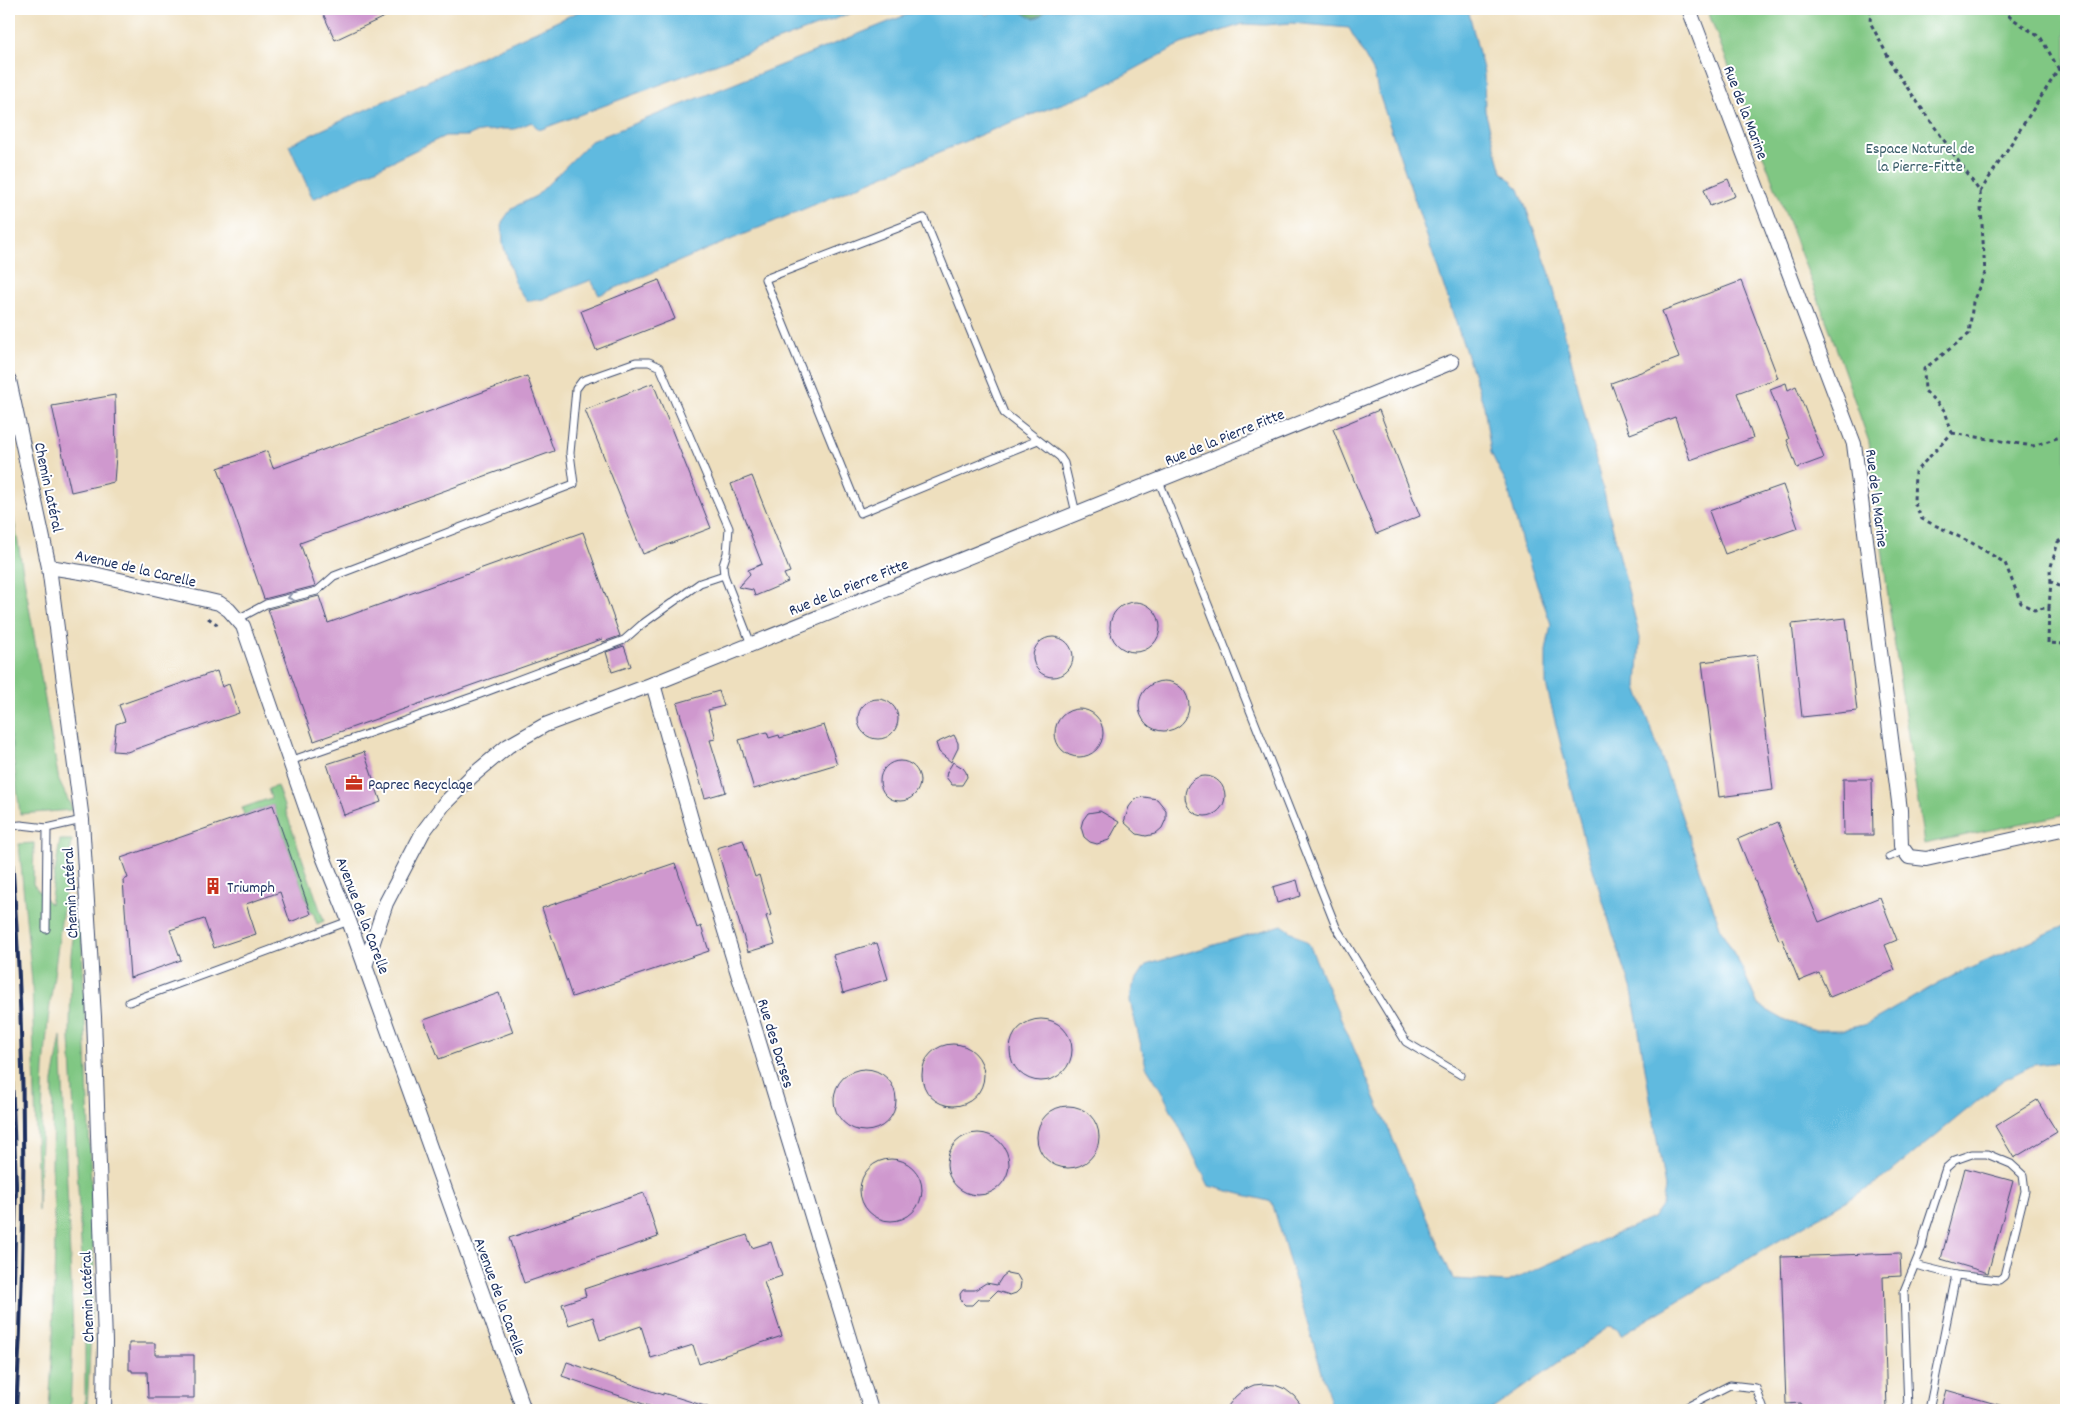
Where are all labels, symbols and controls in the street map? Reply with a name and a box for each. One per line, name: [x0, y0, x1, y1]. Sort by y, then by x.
street label: Rue de la Marine: [1716, 63, 1773, 163]
park label: Espace Naturel de la Pierre-Fitte: [1865, 138, 1975, 179]
street label: Rue de la Pierre Fitte: [1162, 404, 1288, 473]
street label: Chemin Latéral: [27, 440, 68, 535]
street label: Rue de la Marine: [1858, 448, 1893, 549]
street label: Avenue de la Carelle: [73, 544, 198, 595]
street label: Rue de la Pierre Fitte: [786, 554, 912, 623]
one-way arrow: [288, 592, 296, 602]
office icon: Paprec Recyclage: [344, 773, 364, 793]
place label: Paprec Recyclage: [368, 774, 473, 797]
street label: Chemin Latéral: [58, 846, 85, 939]
street label: Avenue de la Carelle: [329, 854, 395, 978]
building icon: Triumph: [203, 876, 223, 896]
place label: Triumph: [227, 877, 275, 900]
street label: Rue des Darses: [750, 996, 799, 1092]
street label: Avenue de la Carelle: [467, 1235, 531, 1359]
street label: Chemin Latéral: [75, 1251, 102, 1343]

